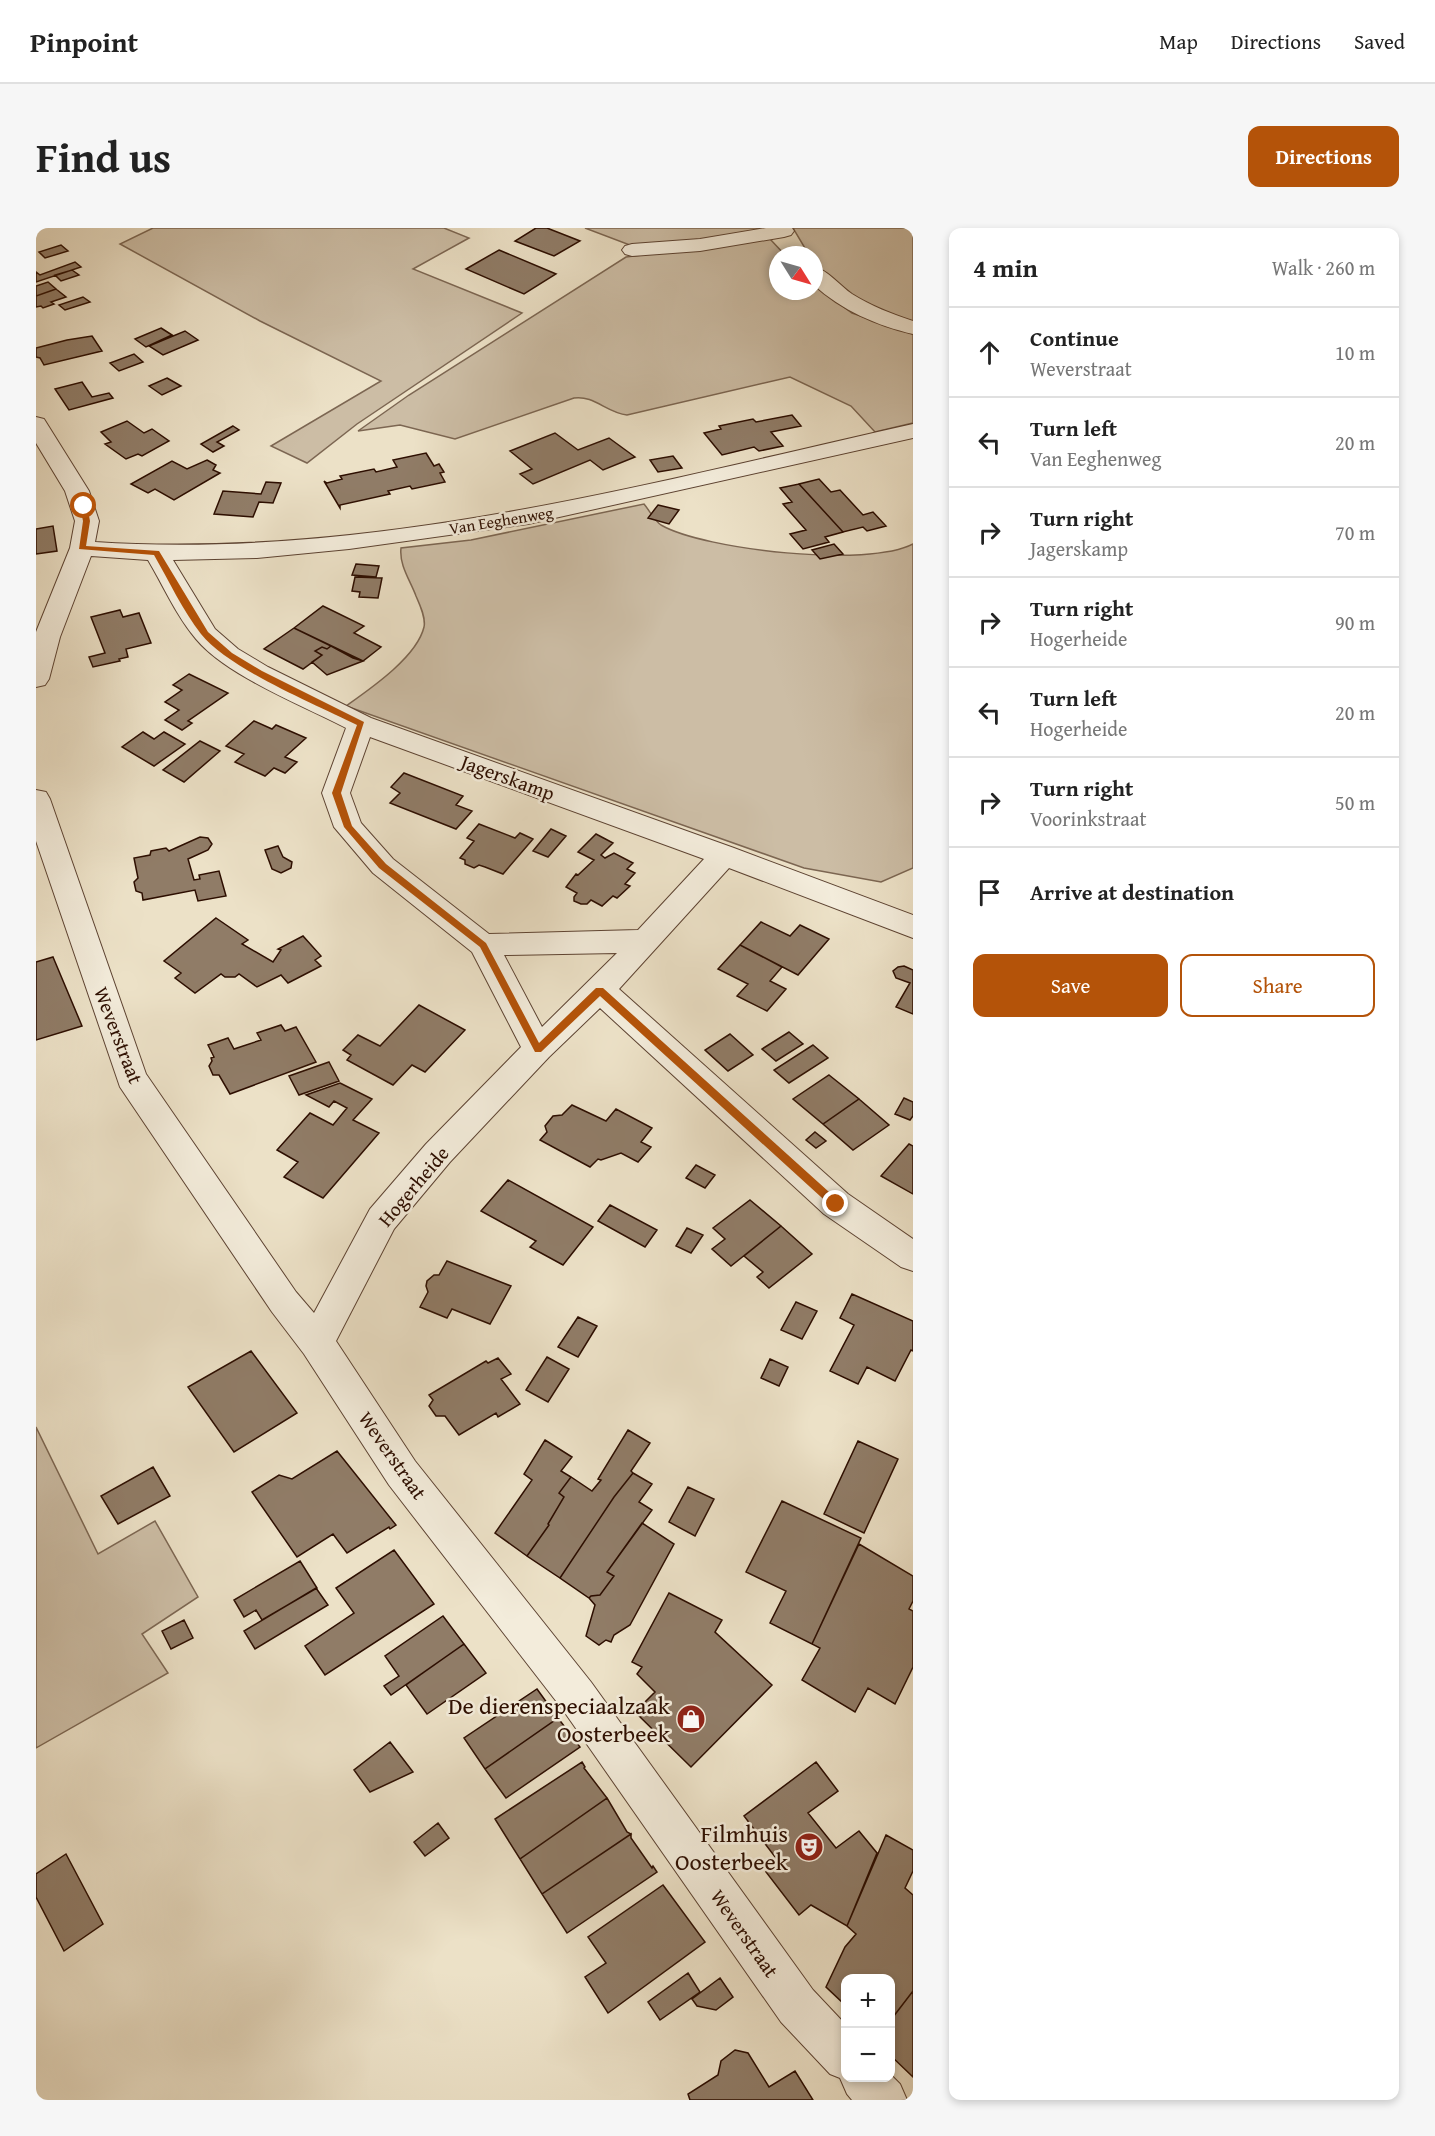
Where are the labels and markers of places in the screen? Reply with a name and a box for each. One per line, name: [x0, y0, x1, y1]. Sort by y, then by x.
place label: De dierenspeciaalzaak Oosterbeek: [448, 1688, 671, 1751]
shop icon: De dierenspeciaalzaak Oosterbeek: [675, 1703, 707, 1735]
place label: Filmhuis Oosterbeek: [675, 1816, 789, 1879]
theatre icon: Filmhuis Oosterbeek: [793, 1831, 825, 1863]

